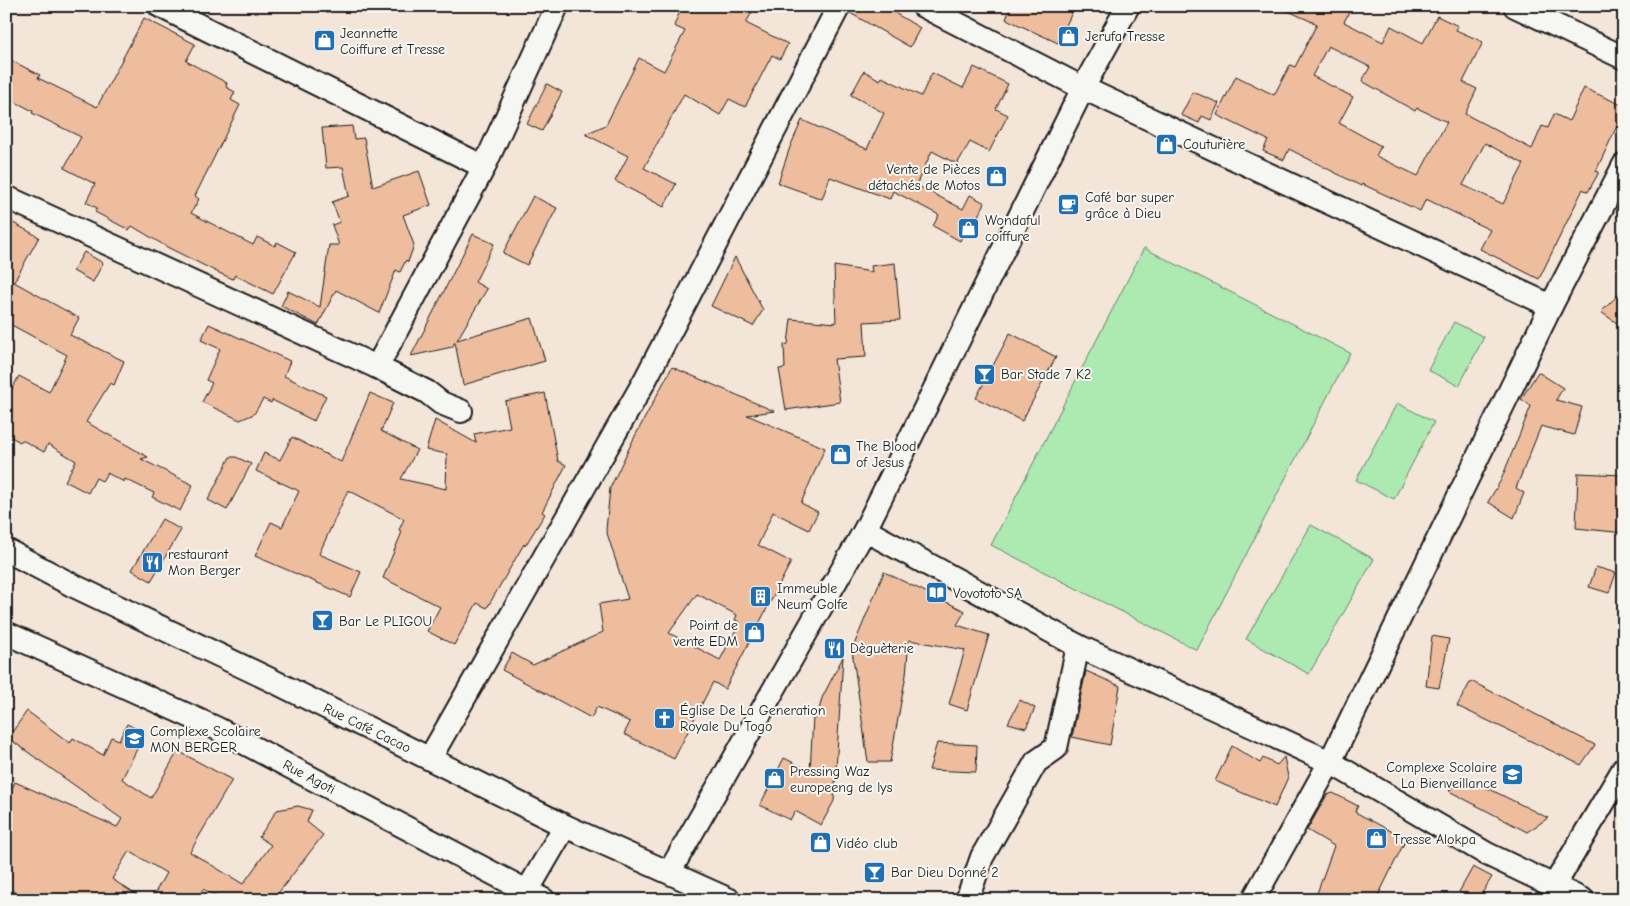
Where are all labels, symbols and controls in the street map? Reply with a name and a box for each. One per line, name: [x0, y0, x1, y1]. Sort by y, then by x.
shop icon: Jerufa Tresse: [1057, 24, 1081, 48]
place label: Jeannette Coiffure et Tresse: [340, 25, 445, 58]
place label: Jerufa Tresse: [1085, 28, 1165, 45]
shop icon: Jeannette Coiffure et Tresse: [312, 29, 336, 53]
shop icon: Couturière: [1155, 132, 1179, 156]
place label: Couturière: [1183, 136, 1245, 153]
place label: Vente de Pièces détachés de Motos: [868, 161, 980, 194]
shop icon: Vente de Pièces détachés de Motos: [984, 165, 1008, 189]
place label: Café bar super grâce à Dieu: [1085, 189, 1174, 222]
cafe icon: Café bar super grâce à Dieu: [1057, 193, 1081, 217]
place label: Wondaful coiffure: [985, 212, 1041, 245]
shop icon: Wondaful coiffure: [957, 216, 981, 240]
bar icon: Bar Stade 7 K2: [973, 362, 997, 386]
place label: Bar Stade 7 K2: [1001, 366, 1091, 383]
place label: The Blood of Jesus: [856, 438, 916, 471]
shop icon: The Blood of Jesus: [828, 442, 852, 466]
place label: restaurant Mon Berger: [168, 546, 241, 579]
restaurant icon: restaurant Mon Berger: [140, 550, 164, 574]
place label: Immeuble Neum Golfe: [777, 580, 848, 613]
library icon: Vovototo SA: [925, 581, 949, 605]
building icon: Immeuble Neum Golfe: [749, 584, 773, 608]
place label: Vovototo SA: [953, 585, 1022, 602]
bar icon: Bar Le PLIGOU: [311, 609, 335, 633]
place label: Bar Le PLIGOU: [339, 613, 432, 630]
place label: Point de vente EDM: [672, 617, 738, 650]
shop icon: Point de vente EDM: [742, 621, 766, 645]
restaurant icon: Dèguèterie: [822, 636, 846, 660]
place label: Dèguèterie: [850, 640, 914, 657]
street label: Rue Café Cacao: [320, 699, 414, 757]
place label: Église De La Generation Royale Du Togo: [680, 702, 825, 735]
church icon: Église De La Generation Royale Du Togo: [652, 706, 676, 730]
place label: Complexe Scolaire MON BERGER: [150, 723, 261, 756]
school or university icon: Complexe Scolaire MON BERGER: [122, 727, 146, 751]
street label: Rue Agoti: [280, 756, 338, 798]
place label: Complexe Scolaire La Bienveillance: [1386, 759, 1497, 792]
place label: Pressing Waz europeeng de lys: [790, 763, 893, 796]
school or university icon: Complexe Scolaire La Bienveillance: [1501, 763, 1525, 787]
shop icon: Pressing Waz europeeng de lys: [762, 767, 786, 791]
shop icon: Tresse Alokpa: [1365, 827, 1389, 851]
shop icon: Vidéo club: [808, 831, 832, 855]
place label: Tresse Alokpa: [1393, 831, 1476, 848]
place label: Vidéo club: [836, 835, 898, 852]
bar icon: Bar Dieu Donné 2: [863, 860, 887, 884]
place label: Bar Dieu Donné 2: [891, 864, 999, 881]

